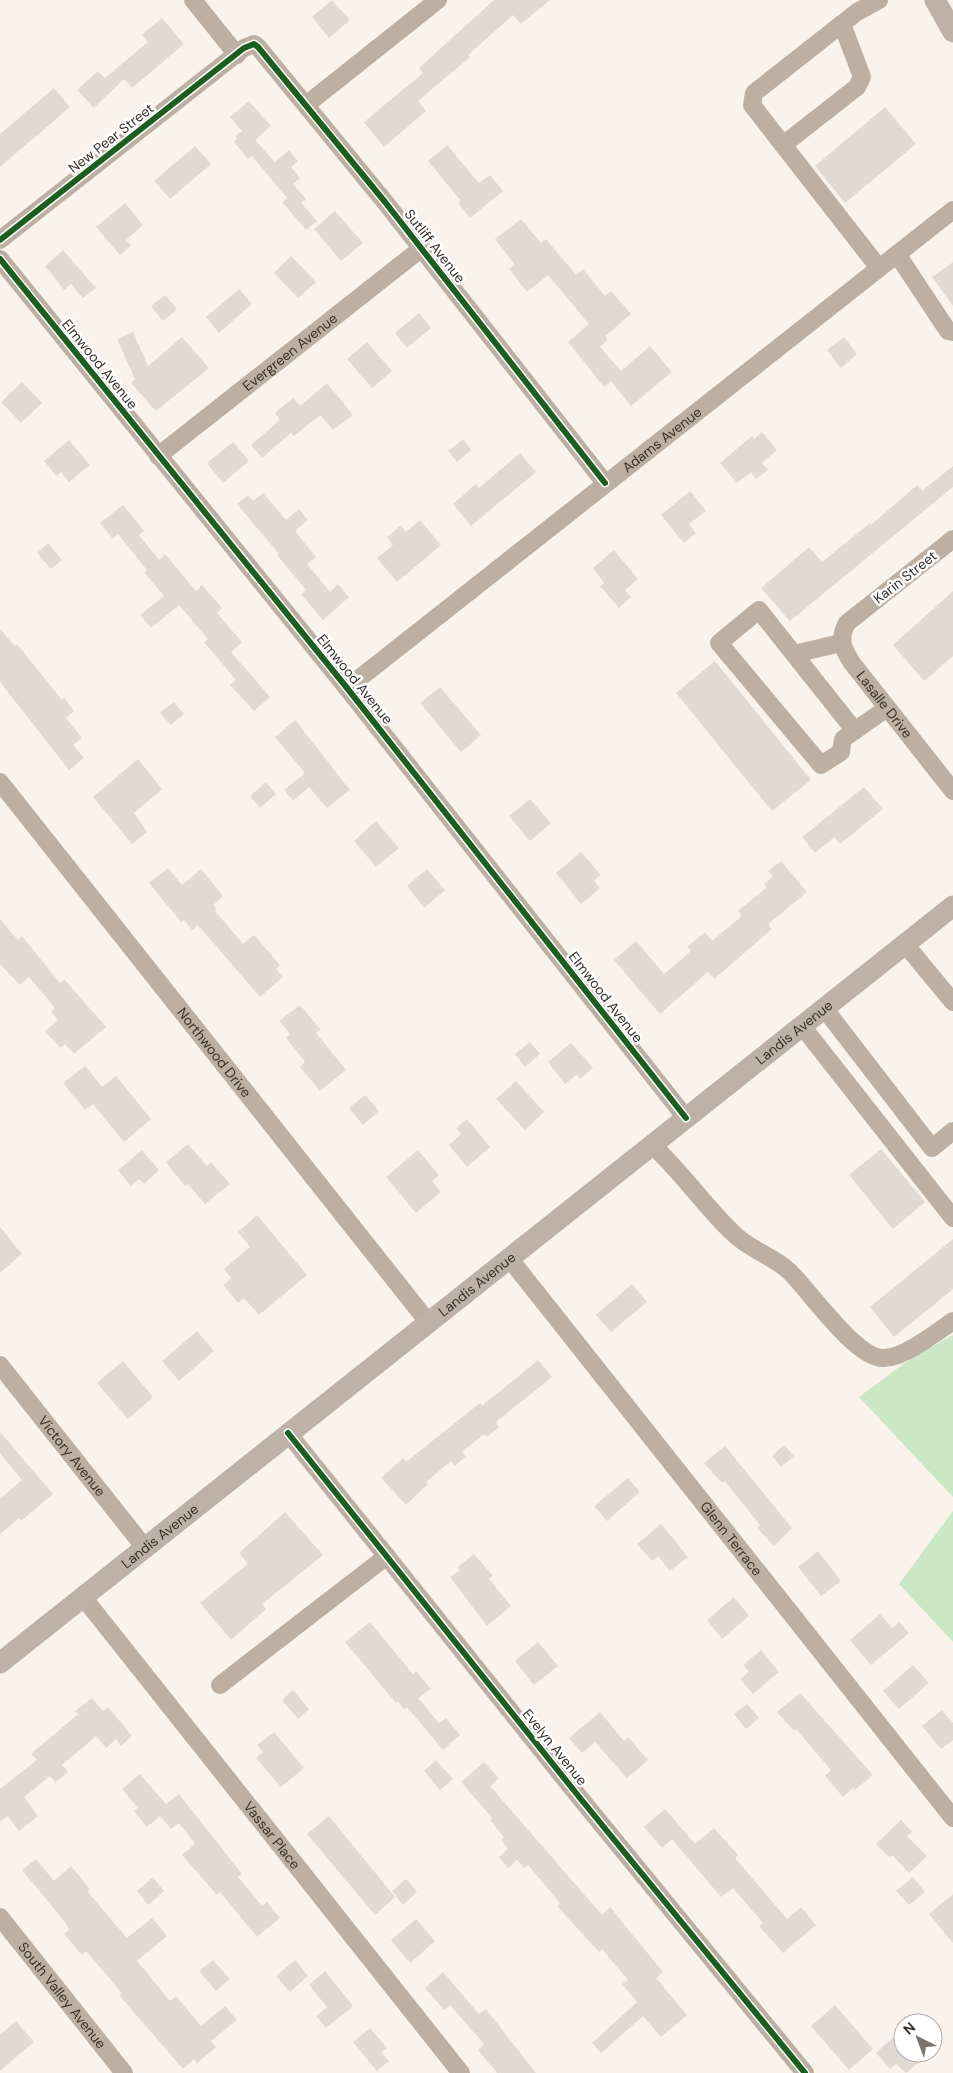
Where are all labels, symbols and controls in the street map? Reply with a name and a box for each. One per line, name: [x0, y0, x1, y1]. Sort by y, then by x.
street label: New Pear Street: [65, 99, 157, 177]
street label: Sutliff Avenue: [401, 205, 469, 287]
street label: Evergreen Avenue: [239, 309, 341, 395]
street label: Elmwood Avenue: [58, 315, 142, 413]
street label: Adams Avenue: [619, 403, 705, 477]
street label: Karin Street: [870, 547, 940, 607]
street label: Elmwood Avenue: [313, 630, 397, 728]
street label: Lasalle Drive: [853, 667, 917, 742]
street label: Elmwood Avenue: [565, 948, 647, 1046]
street label: Landis Avenue: [752, 996, 836, 1068]
street label: Northwood Drive: [173, 1004, 255, 1101]
street label: Landis Avenue: [435, 1248, 519, 1320]
street label: Victory Avenue: [34, 1412, 110, 1500]
street label: Glenn Terrace: [696, 1498, 766, 1579]
street label: Landis Avenue: [117, 1500, 202, 1572]
street label: Evelyn Avenue: [519, 1705, 591, 1789]
street label: Vassar Place: [240, 1797, 305, 1873]
street label: South Valley Avenue: [14, 1938, 110, 2052]
north arrow: [893, 2013, 943, 2063]
text: N: [899, 2018, 919, 2038]

